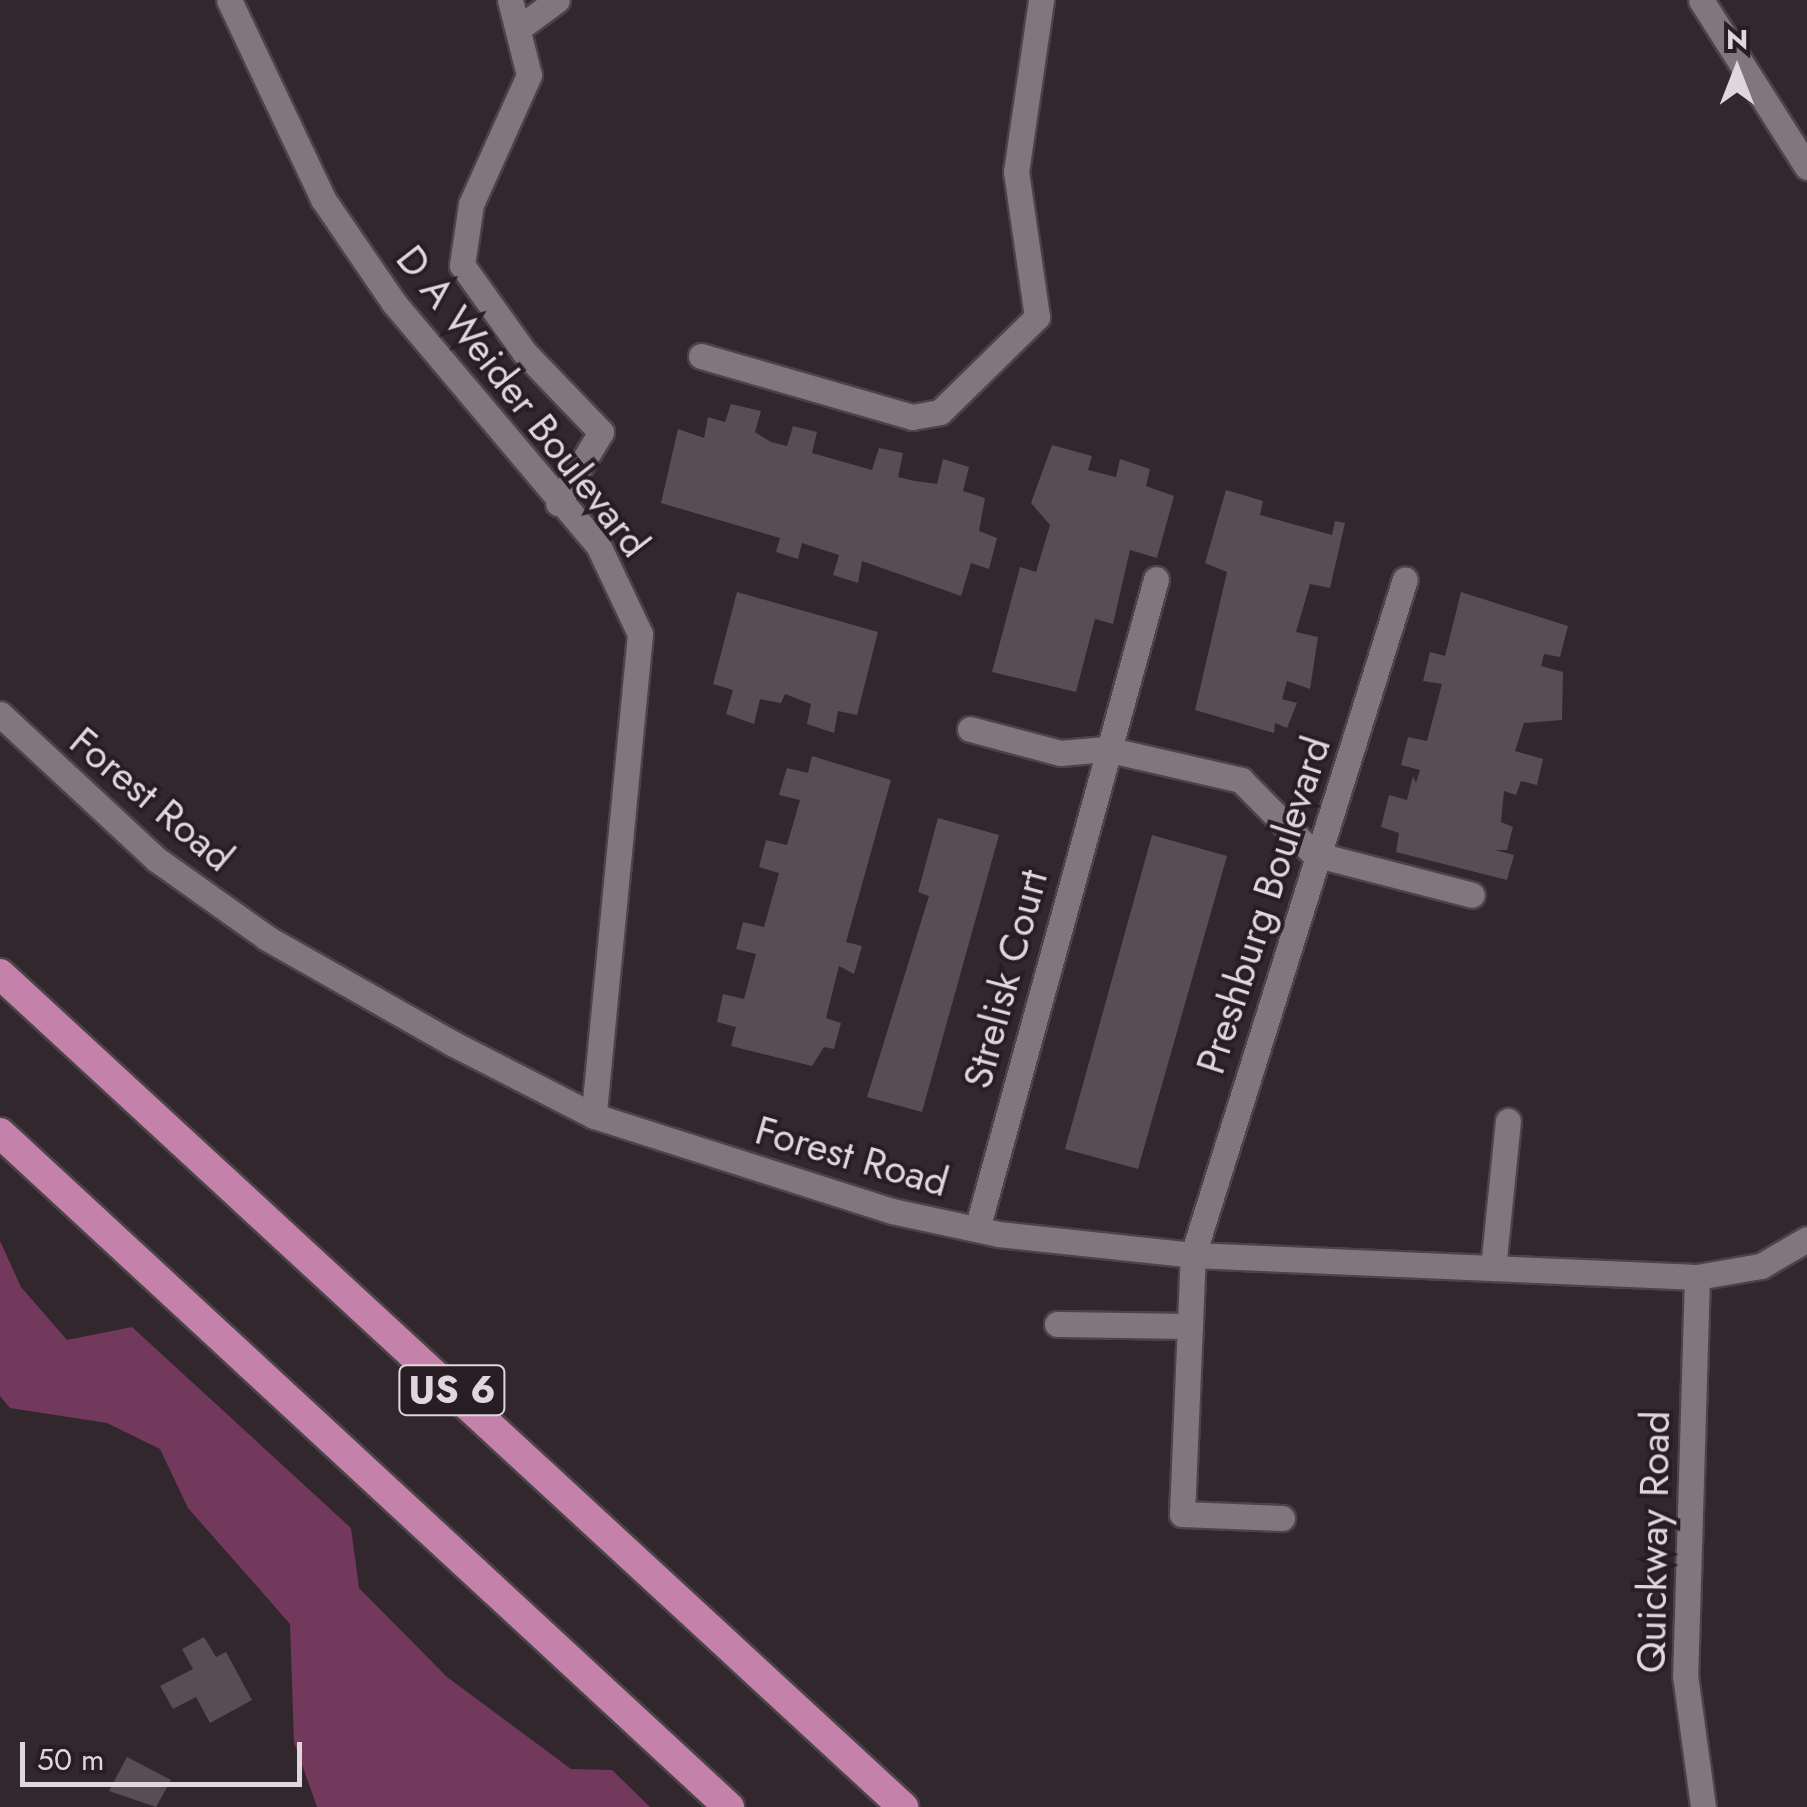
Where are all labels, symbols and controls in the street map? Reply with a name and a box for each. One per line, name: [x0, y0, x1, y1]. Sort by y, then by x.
text: N: [1726, 19, 1748, 60]
north arrow: [1687, 20, 1787, 120]
street label: D A Weider Boulevard: [387, 236, 659, 566]
street label: Forest Road: [61, 717, 243, 881]
street label: Preshburg Boulevard: [1186, 730, 1340, 1080]
street label: Strelisk Court: [953, 865, 1057, 1093]
street label: Forest Road: [750, 1106, 954, 1206]
road number: US 6: [397, 1357, 507, 1423]
street label: Quickway Road: [1627, 1410, 1679, 1674]
scale bar: [25, 1722, 308, 1784]
text: 50 m: [37, 1738, 104, 1781]

